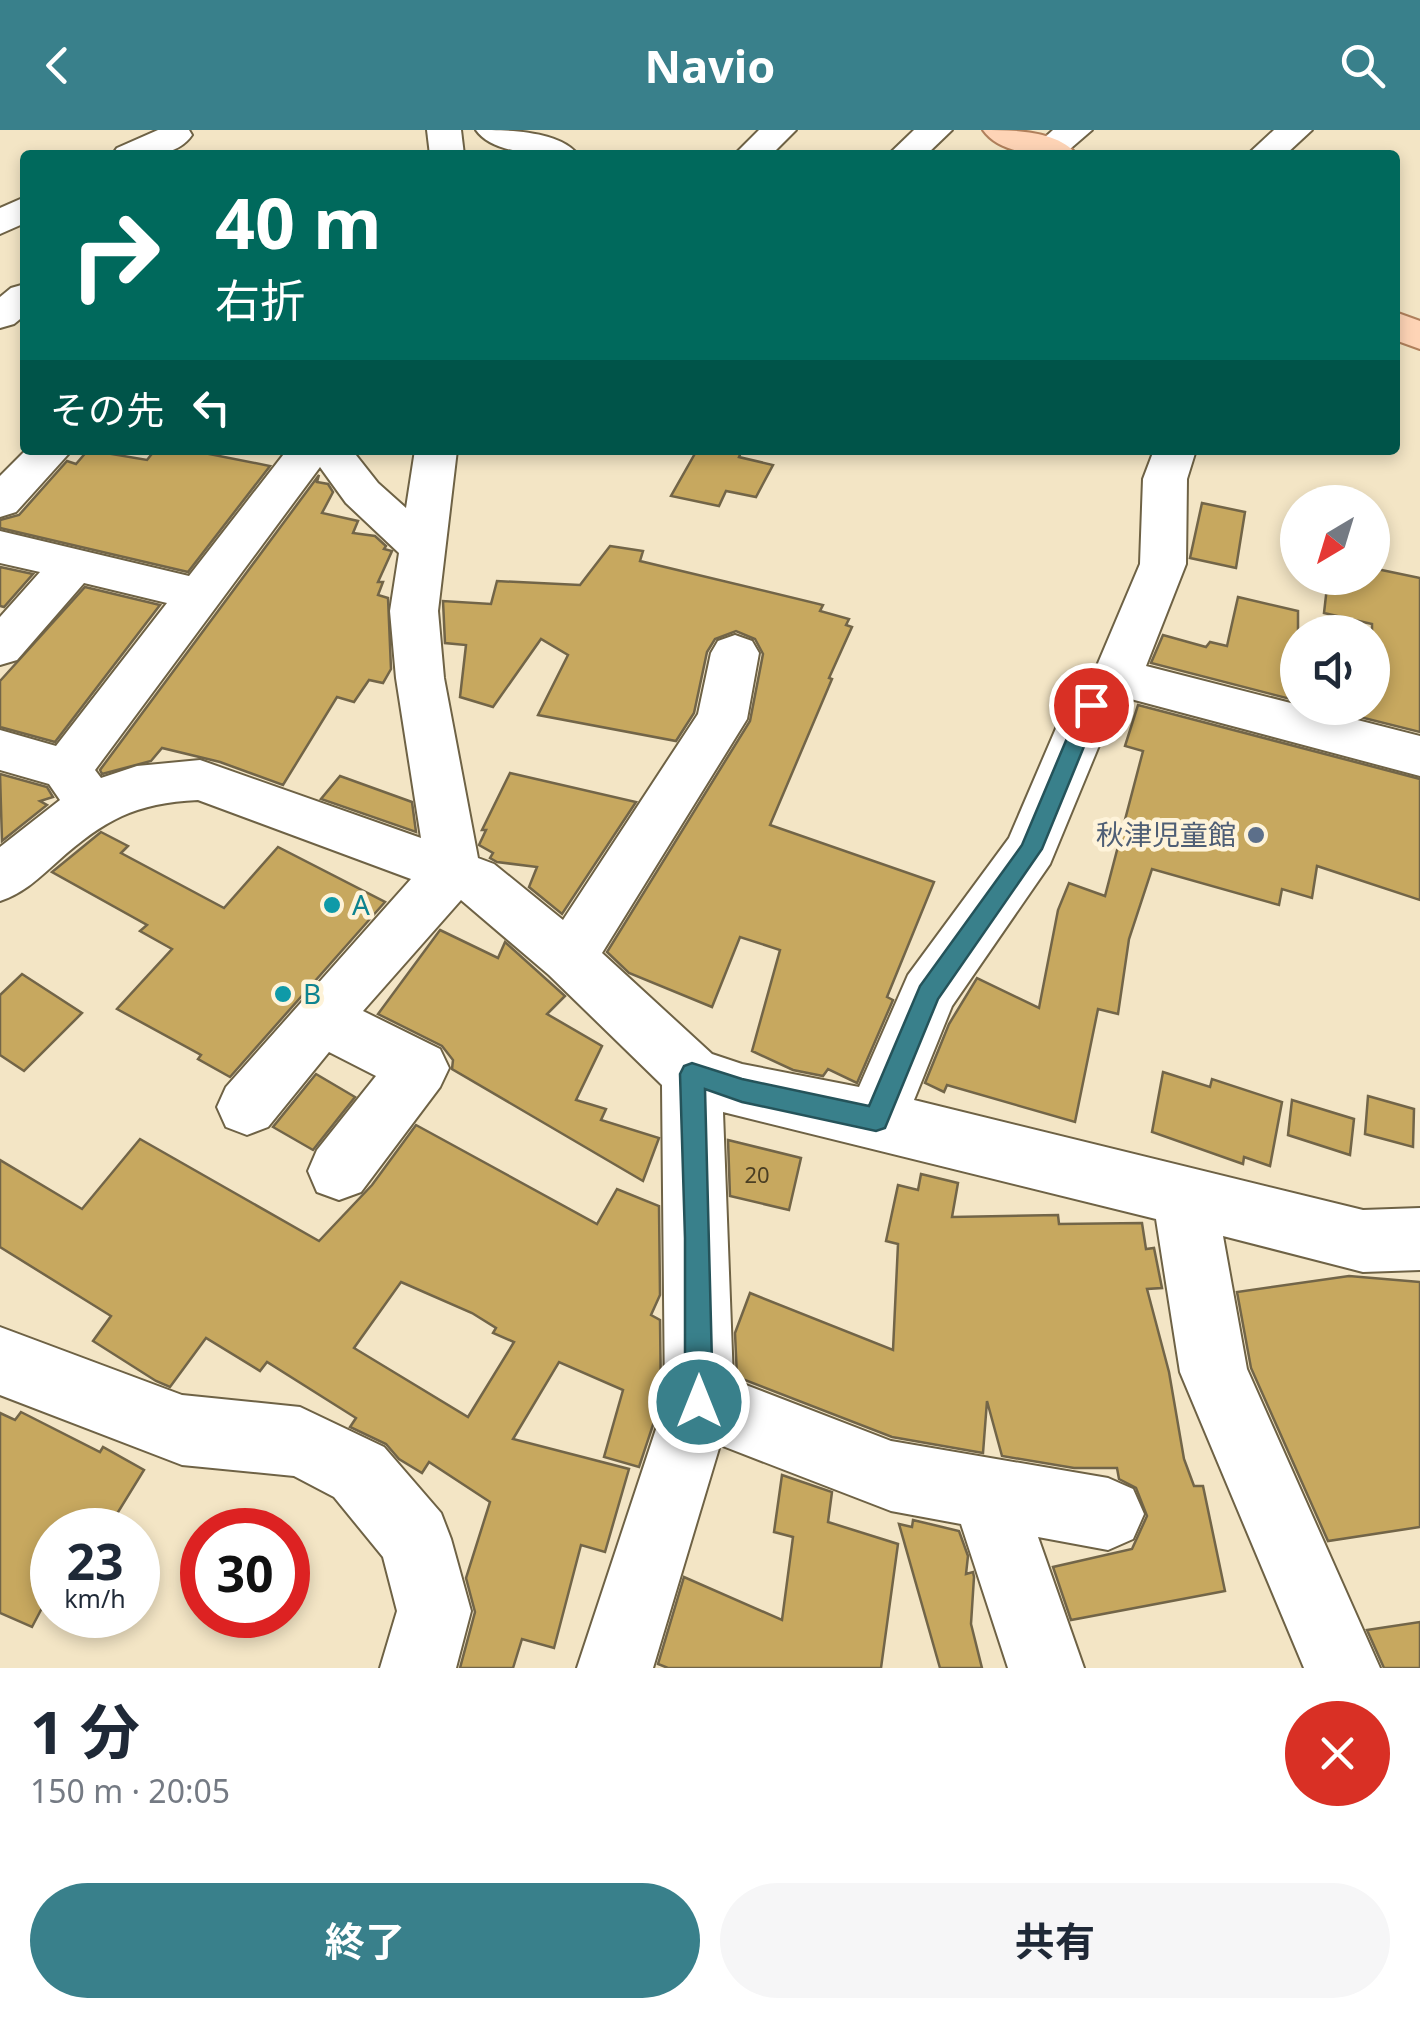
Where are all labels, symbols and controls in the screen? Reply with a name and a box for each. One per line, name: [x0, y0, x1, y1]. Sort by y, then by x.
text: Navio: [645, 35, 775, 96]
icon: back: [30, 38, 85, 93]
icon: search: [1335, 38, 1390, 93]
text: 40 m: [215, 174, 382, 270]
icon: right: [50, 190, 180, 320]
text: 右折: [215, 269, 305, 330]
icon: left: [184, 380, 239, 435]
text: その先: [50, 383, 164, 435]
north arrow: [1280, 485, 1390, 595]
map controls: [1280, 485, 1390, 725]
button: sound: [1280, 615, 1390, 725]
pin: [1049, 663, 1134, 748]
icon: arrive: [1064, 678, 1119, 733]
place label: 秋津児童館: [1096, 815, 1236, 853]
marker: 秋津児童館: [1245, 824, 1267, 846]
place label: A: [352, 885, 370, 923]
marker: A: [321, 894, 343, 916]
place label: B: [303, 974, 321, 1012]
marker: B: [272, 983, 294, 1005]
house number: 20: [744, 1159, 770, 1189]
position arrow: [647, 1350, 751, 1454]
speed limit sign: 30: [180, 1508, 310, 1638]
text: 23: [66, 1527, 124, 1595]
text: km/h: [64, 1581, 126, 1615]
text: 1 分: [30, 1690, 140, 1772]
button: close: [1285, 1701, 1390, 1806]
text: 150 m · 20:05: [30, 1769, 230, 1812]
button: 終了: [30, 1883, 700, 1998]
button: 共有: [720, 1883, 1390, 1998]

